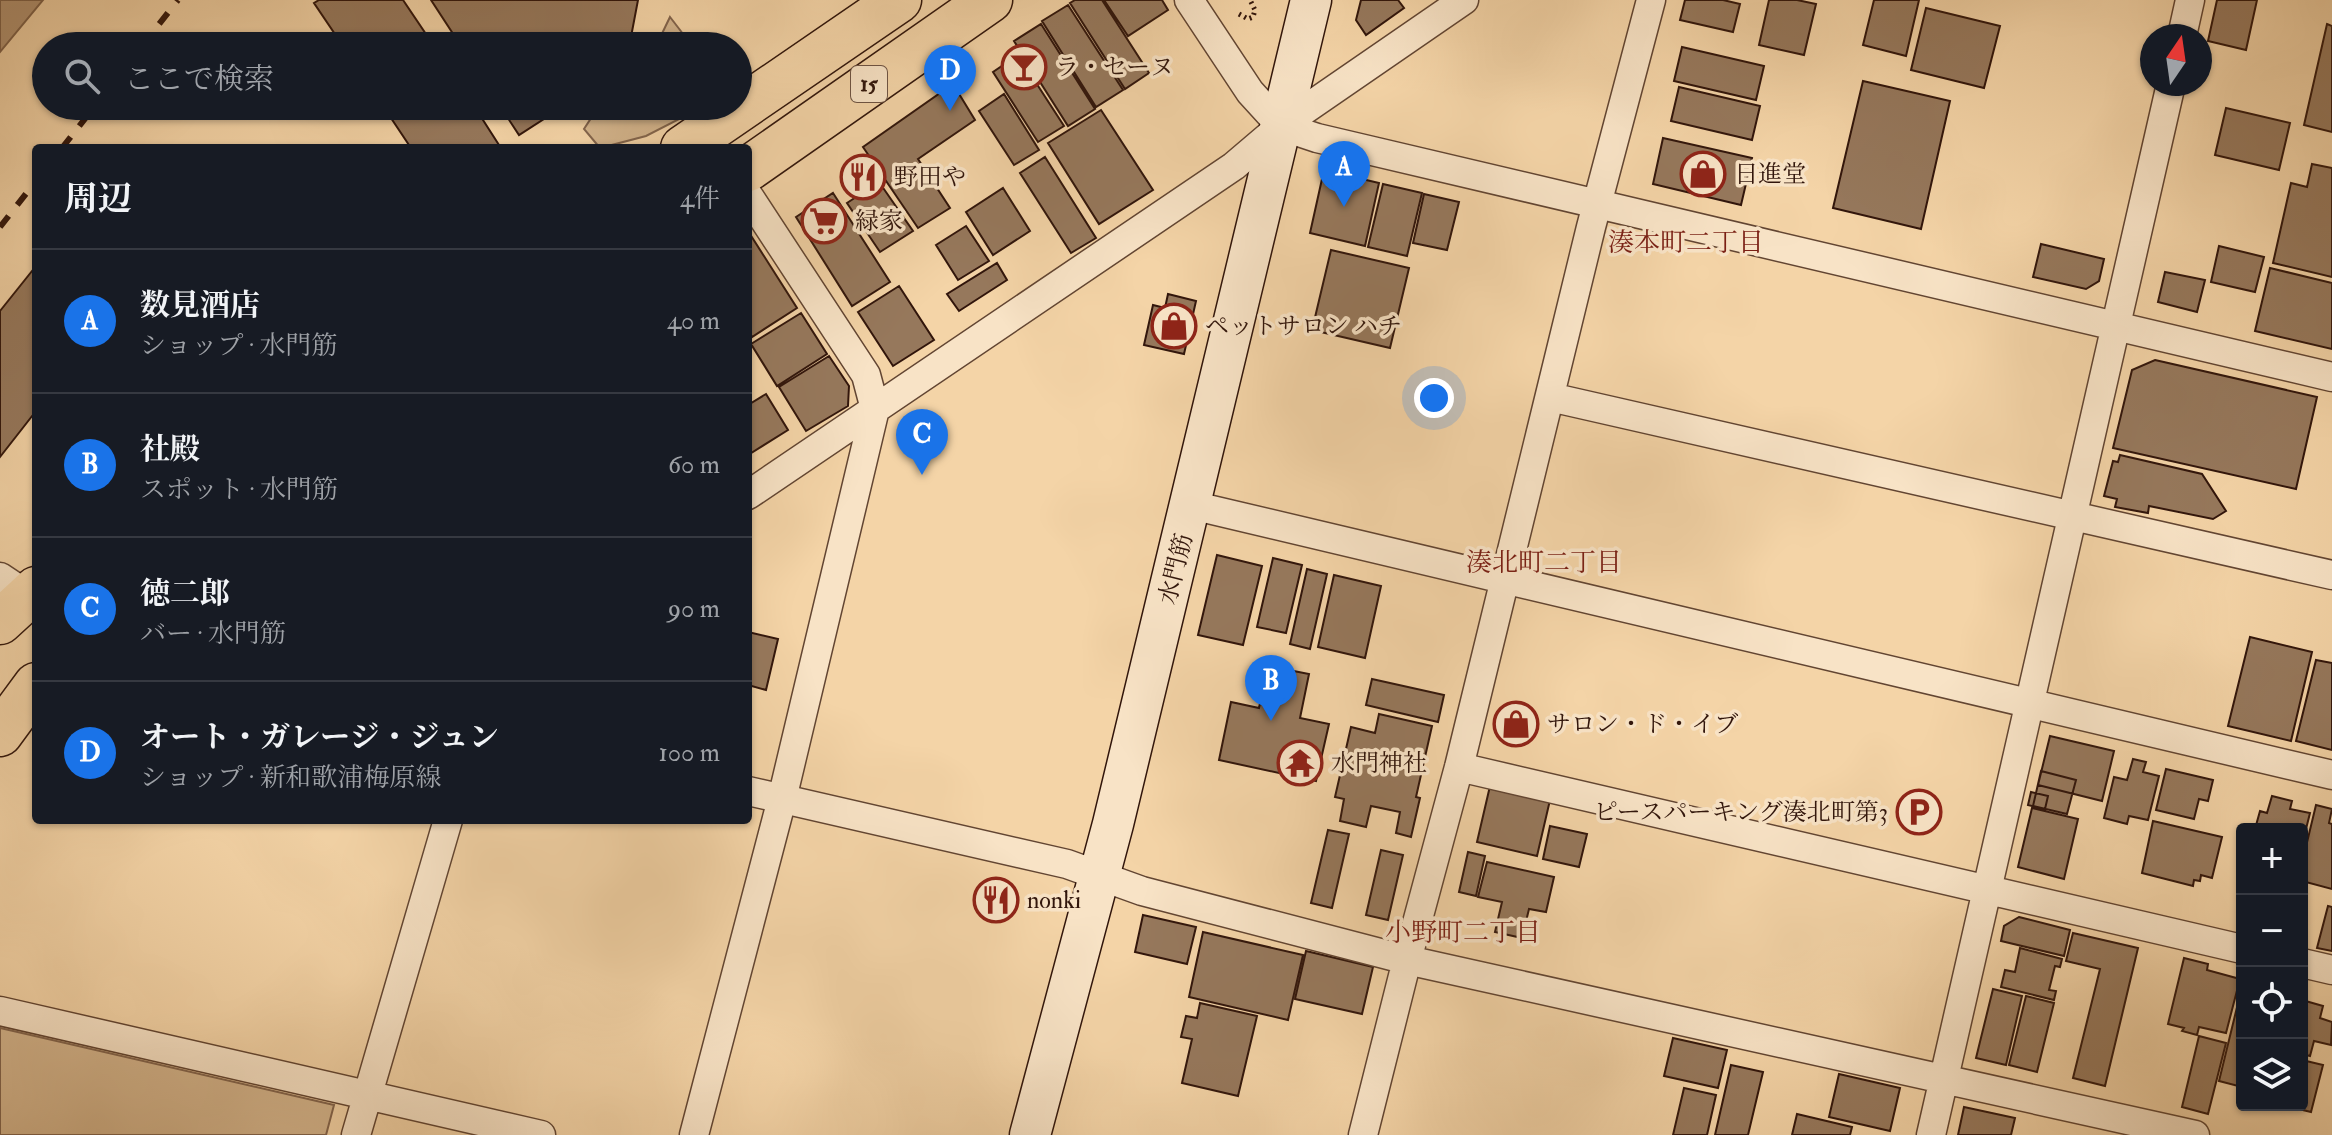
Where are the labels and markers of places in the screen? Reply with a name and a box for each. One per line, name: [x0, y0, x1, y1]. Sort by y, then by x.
bar icon: ラ・セーヌ: [1000, 43, 1048, 91]
pin: D: [924, 45, 976, 111]
place label: ラ・セーヌ: [1055, 52, 1174, 83]
pin: A: [1318, 141, 1370, 207]
shop icon: 日進堂: [1679, 150, 1727, 198]
restaurant icon: 野田や: [839, 153, 887, 201]
place label: 日進堂: [1734, 159, 1806, 190]
place label: 野田や: [894, 162, 966, 193]
supermarket icon: 緑家: [800, 197, 848, 245]
place label: 緑家: [855, 206, 903, 237]
shop icon: ペットサロン ハチ: [1150, 302, 1198, 350]
place label: ペットサロン ハチ: [1205, 311, 1402, 342]
pin: C: [896, 409, 948, 475]
pin: B: [1245, 655, 1297, 721]
shop icon: サロン・ド・イブ: [1492, 700, 1540, 748]
place label: サロン・ド・イブ: [1547, 709, 1738, 740]
temple icon: 水門神社: [1276, 739, 1324, 787]
place label: 水門神社: [1331, 748, 1427, 779]
parking icon: ピースパーキング湊北町第3: [1895, 788, 1943, 836]
place label: ピースパーキング湊北町第3: [1594, 797, 1888, 828]
restaurant icon: nonki: [972, 876, 1020, 924]
place label: nonki: [1027, 885, 1081, 916]

